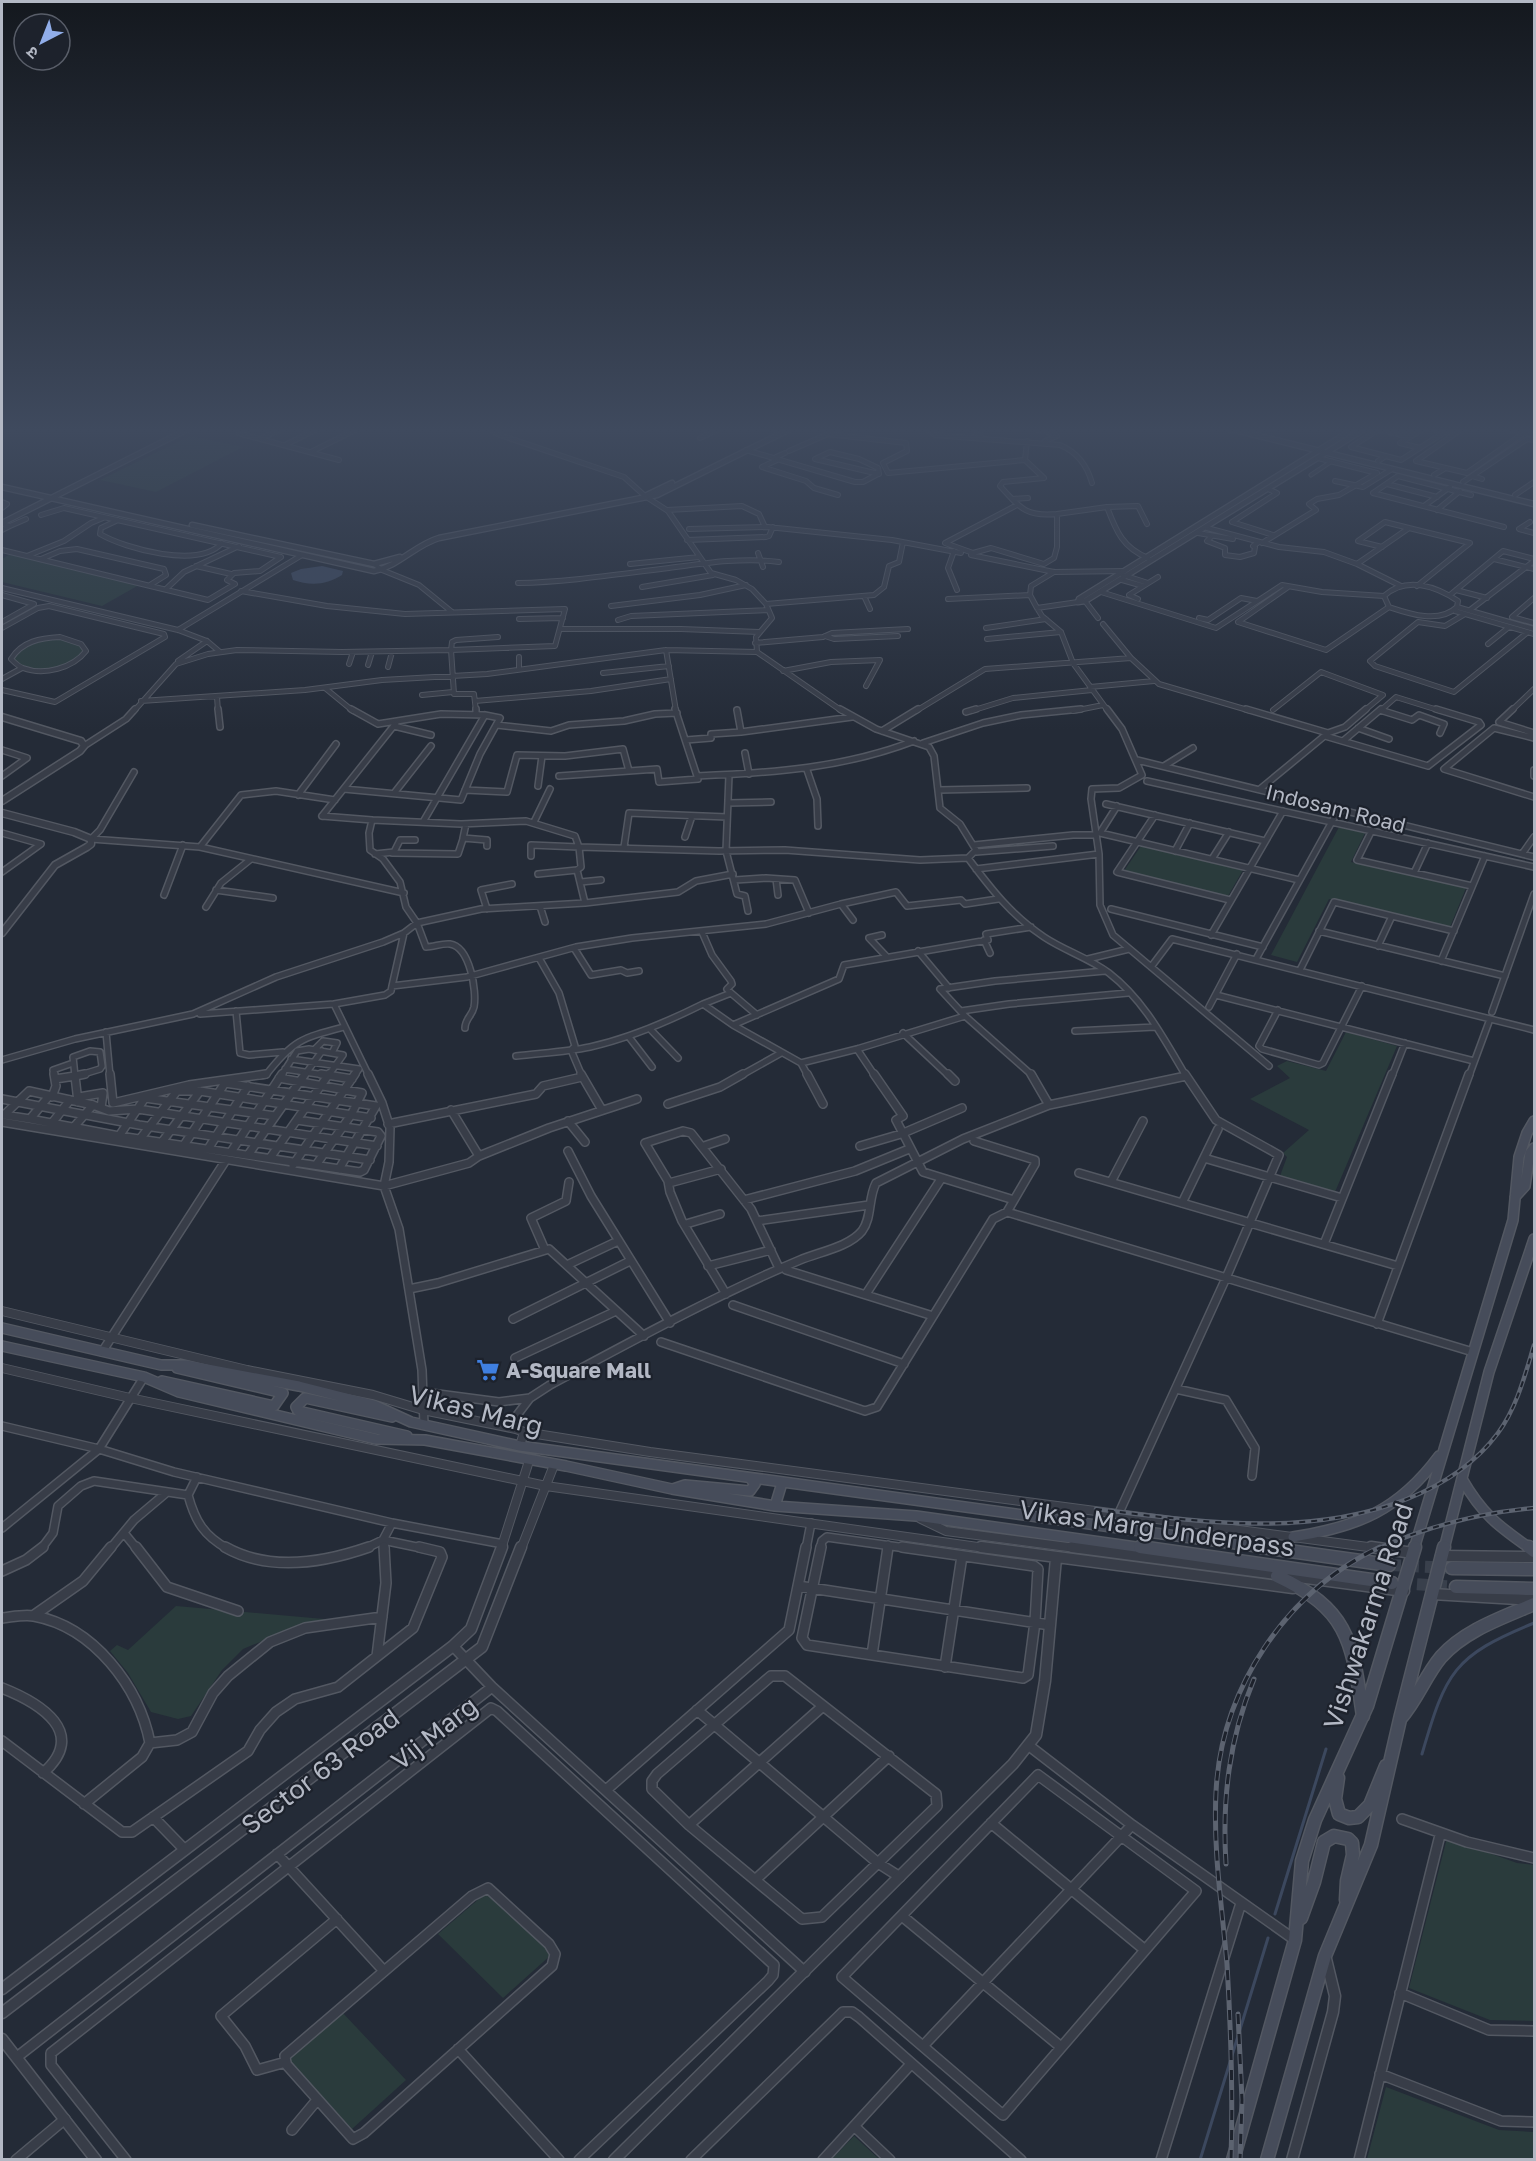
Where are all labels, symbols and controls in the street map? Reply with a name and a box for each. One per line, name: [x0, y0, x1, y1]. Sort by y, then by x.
north arrow: [12, 12, 72, 72]
text: उ: [21, 42, 42, 64]
street label: Indosam Road: [1263, 778, 1409, 838]
supermarket icon: A-Square Mall: [475, 1357, 501, 1383]
place label: A-Square Mall: [506, 1357, 651, 1383]
street label: Vikas Marg: [406, 1378, 546, 1442]
street label: Vikas Marg Underpass: [1017, 1493, 1297, 1563]
street label: Vishwakarma Road: [1317, 1499, 1419, 1733]
street label: Vij Marg: [385, 1690, 483, 1776]
street label: Sector 63 Road: [235, 1702, 405, 1840]

